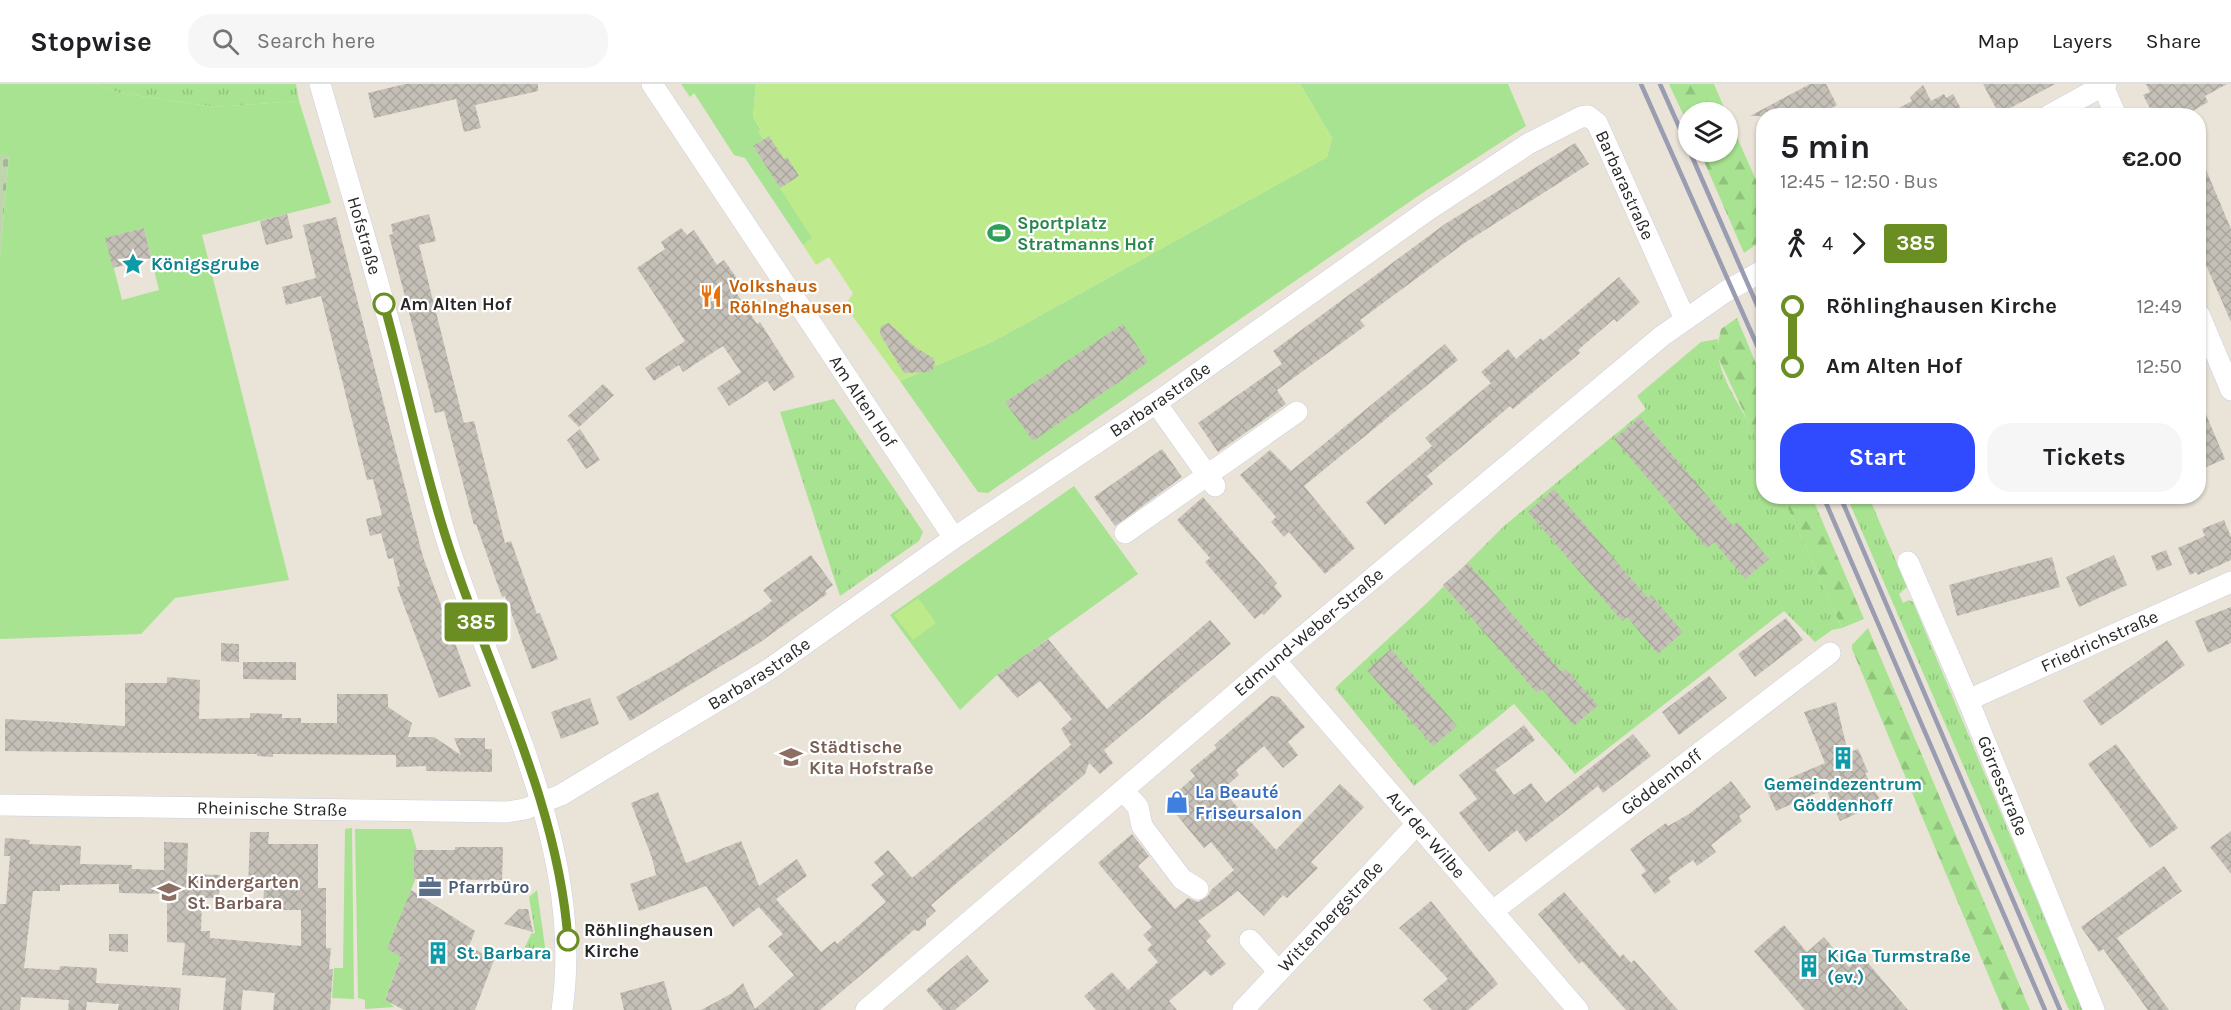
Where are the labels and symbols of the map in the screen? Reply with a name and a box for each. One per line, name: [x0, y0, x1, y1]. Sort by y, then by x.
street label: Barbarastraße: [1591, 127, 1659, 243]
street label: Hofstraße: [342, 194, 386, 277]
place label: Sportplatz Stratmanns Hof: [1017, 212, 1154, 255]
sports icon: Sportplatz Stratmanns Hof: [986, 220, 1012, 246]
place icon: Königsgrube: [120, 251, 146, 277]
place label: Königsgrube: [151, 253, 259, 275]
place label: Volkshaus Röhlnghausen: [729, 275, 852, 318]
restaurant icon: Volkshaus Röhlnghausen: [698, 283, 724, 309]
marker: Am Alten Hof: [373, 293, 395, 315]
place label: Am Alten Hof: [400, 293, 512, 315]
street label: Am Alten Hof: [824, 351, 902, 452]
street label: Barbarastraße: [1105, 357, 1215, 442]
street label: Edmund-Weber-Straße: [1230, 563, 1388, 701]
line badge: 385: [442, 602, 510, 642]
street label: Friedrichstraße: [2037, 605, 2162, 677]
street label: Barbarastraße: [704, 633, 814, 715]
street label: Görresstraße: [1973, 732, 2033, 839]
place label: Städtische Kita Hofstraße: [809, 736, 934, 779]
school or university icon: Städtische Kita Hofstraße: [778, 744, 804, 770]
street label: Göddenhoff: [1617, 744, 1707, 820]
building icon: Gemeindezentrum Göddenhoff: [1830, 745, 1856, 771]
place label: Gemeindezentrum Göddenhoff: [1764, 773, 1922, 816]
place label: La Beauté Friseursalon: [1195, 781, 1302, 824]
street label: Auf der Wilbe: [1382, 786, 1470, 883]
shop icon: La Beauté Friseursalon: [1164, 789, 1190, 815]
street label: Rheinische Straße: [197, 797, 347, 821]
street label: Wittenbergstraße: [1273, 856, 1388, 977]
place label: Kindergarten St. Barbara: [187, 871, 299, 914]
office icon: Pfarrbüro: [417, 874, 443, 900]
place label: Pfarrbüro: [448, 876, 529, 898]
school or university icon: Kindergarten St. Barbara: [156, 879, 182, 905]
place label: Röhlinghausen Kirche: [584, 919, 713, 962]
marker: Röhlinghausen Kirche: [557, 929, 579, 951]
building icon: St. Barbara: [425, 940, 451, 966]
place label: St. Barbara: [456, 942, 551, 964]
place label: KiGa Turmstraße (ev.): [1827, 945, 1971, 988]
building icon: KiGa Turmstraße (ev.): [1796, 953, 1822, 979]

